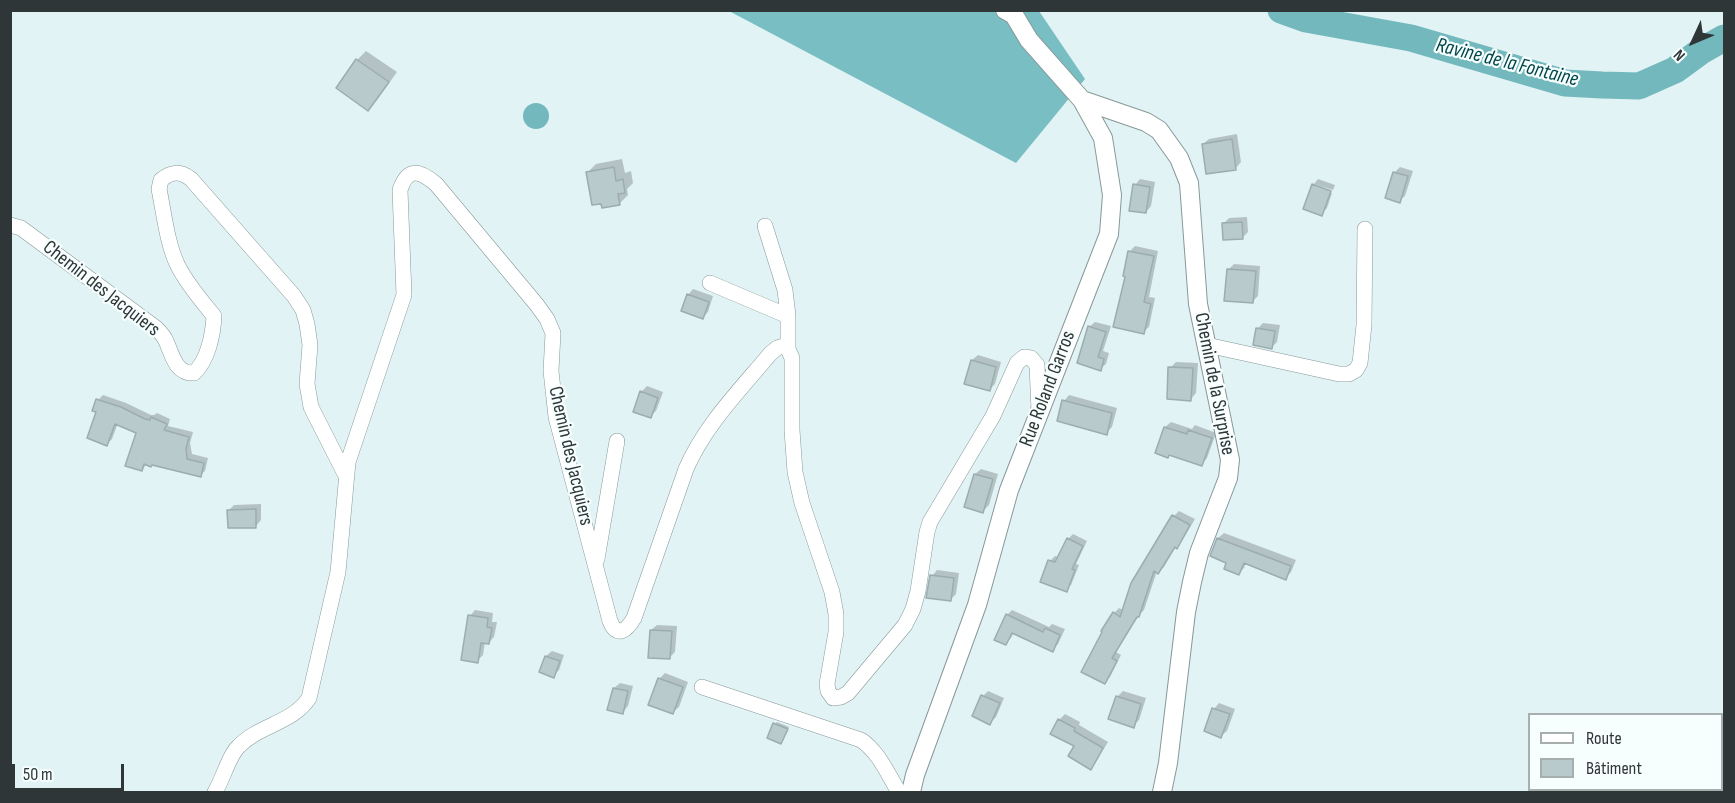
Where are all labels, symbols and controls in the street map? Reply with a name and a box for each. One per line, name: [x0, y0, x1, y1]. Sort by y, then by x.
north arrow: [1663, 12, 1723, 72]
water label: Ravine de la Fontaine: [1433, 33, 1581, 93]
text: N: [1670, 45, 1690, 65]
street label: Chemin des Jacquiers: [38, 236, 164, 342]
street label: Chemin de la Surprise: [1188, 311, 1240, 457]
street label: Rue Roland Garros: [1015, 328, 1081, 450]
street label: Chemin des Jacquiers: [542, 384, 598, 528]
legend: [1528, 713, 1723, 791]
text: Route: [1586, 728, 1622, 749]
scale bar: [15, 752, 128, 790]
text: Bâtiment: [1586, 758, 1642, 779]
text: 50 m: [23, 764, 53, 785]

